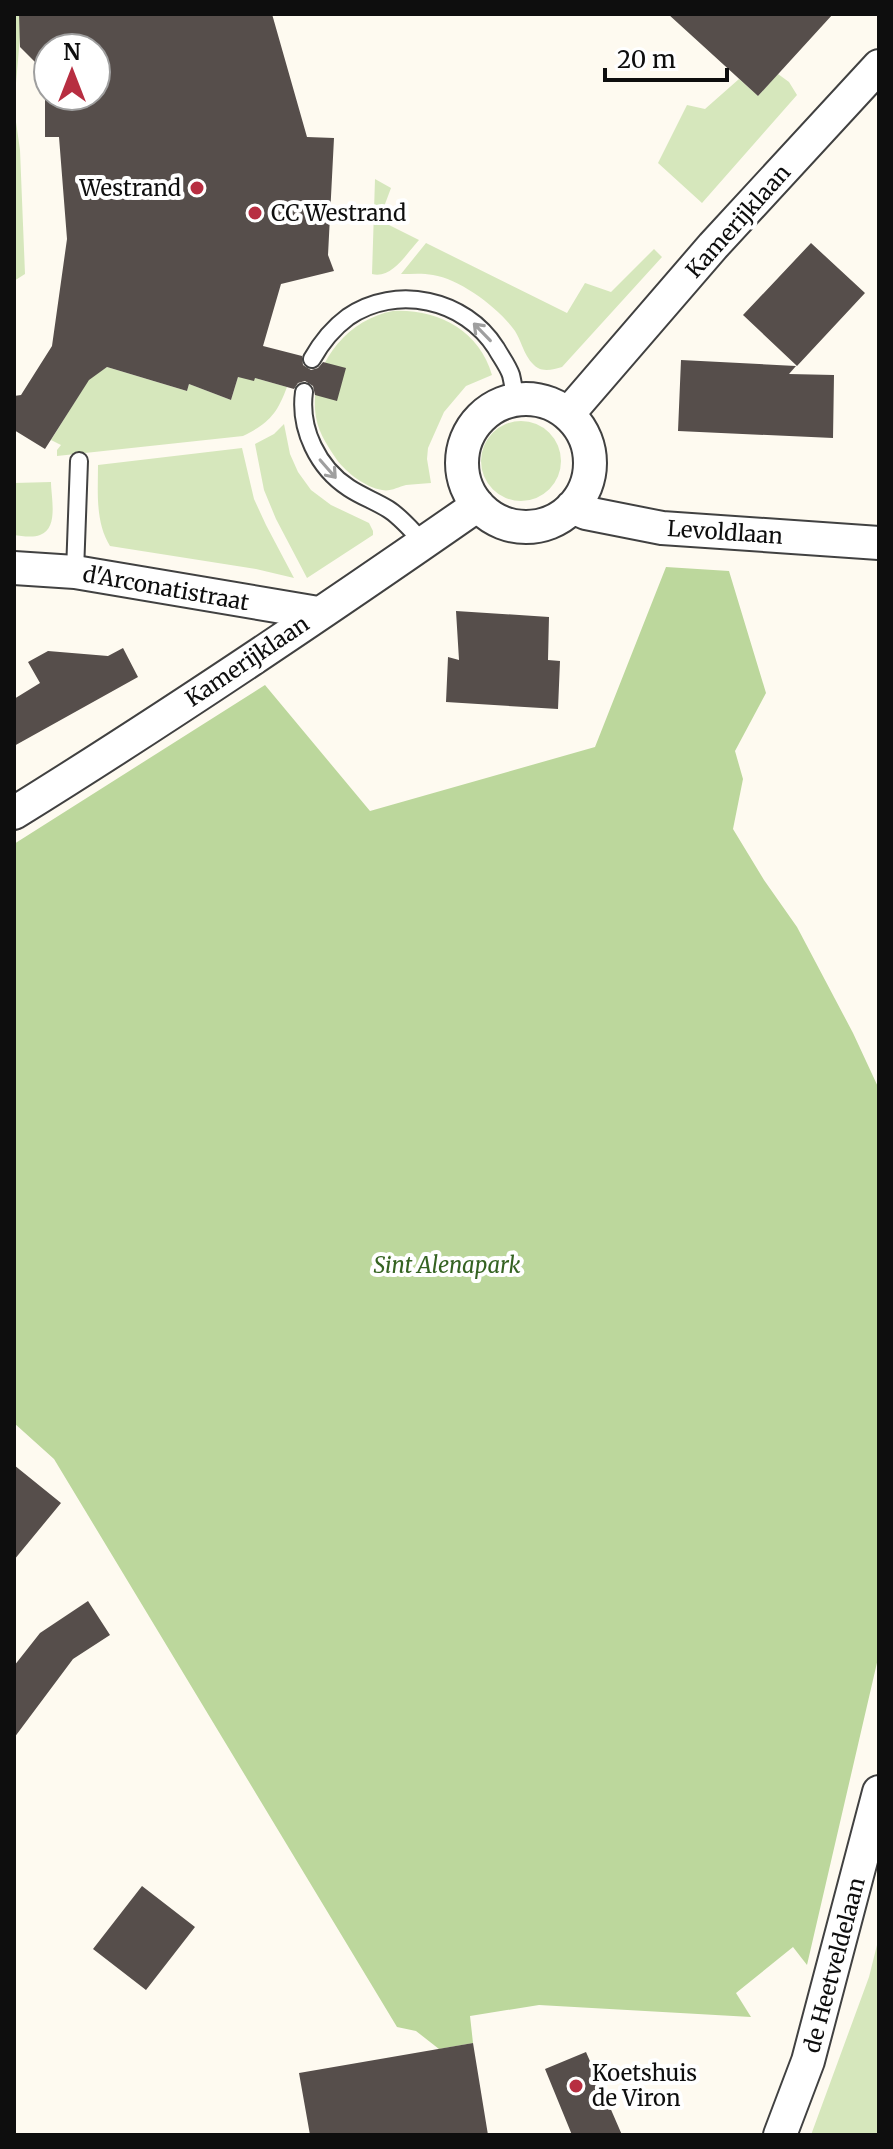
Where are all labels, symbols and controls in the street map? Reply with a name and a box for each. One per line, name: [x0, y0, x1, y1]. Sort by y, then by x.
north arrow: [32, 32, 112, 112]
scale bar: [605, 32, 727, 82]
text: N: [63, 38, 81, 66]
text: 20 m: [617, 44, 676, 75]
street label: Kamerijklaan: [680, 158, 797, 283]
place label: Westrand: [79, 174, 181, 202]
marker: Westrand: [188, 179, 206, 197]
place label: CC Westrand: [271, 199, 406, 227]
marker: CC Westrand: [246, 204, 264, 222]
one-way arrow: [473, 322, 491, 342]
one-way arrow: [319, 458, 337, 478]
street label: Levoldlaan: [666, 514, 784, 550]
street label: d'Arconatistraat: [81, 560, 252, 616]
street label: Kamerijklaan: [180, 609, 314, 713]
park label: Sint Alenapark: [373, 1251, 521, 1279]
street label: de Heetveldelaan: [797, 1874, 871, 2056]
place label: Koetshuis de Viron: [592, 2059, 697, 2112]
marker: Koetshuis de Viron: [567, 2077, 585, 2095]

